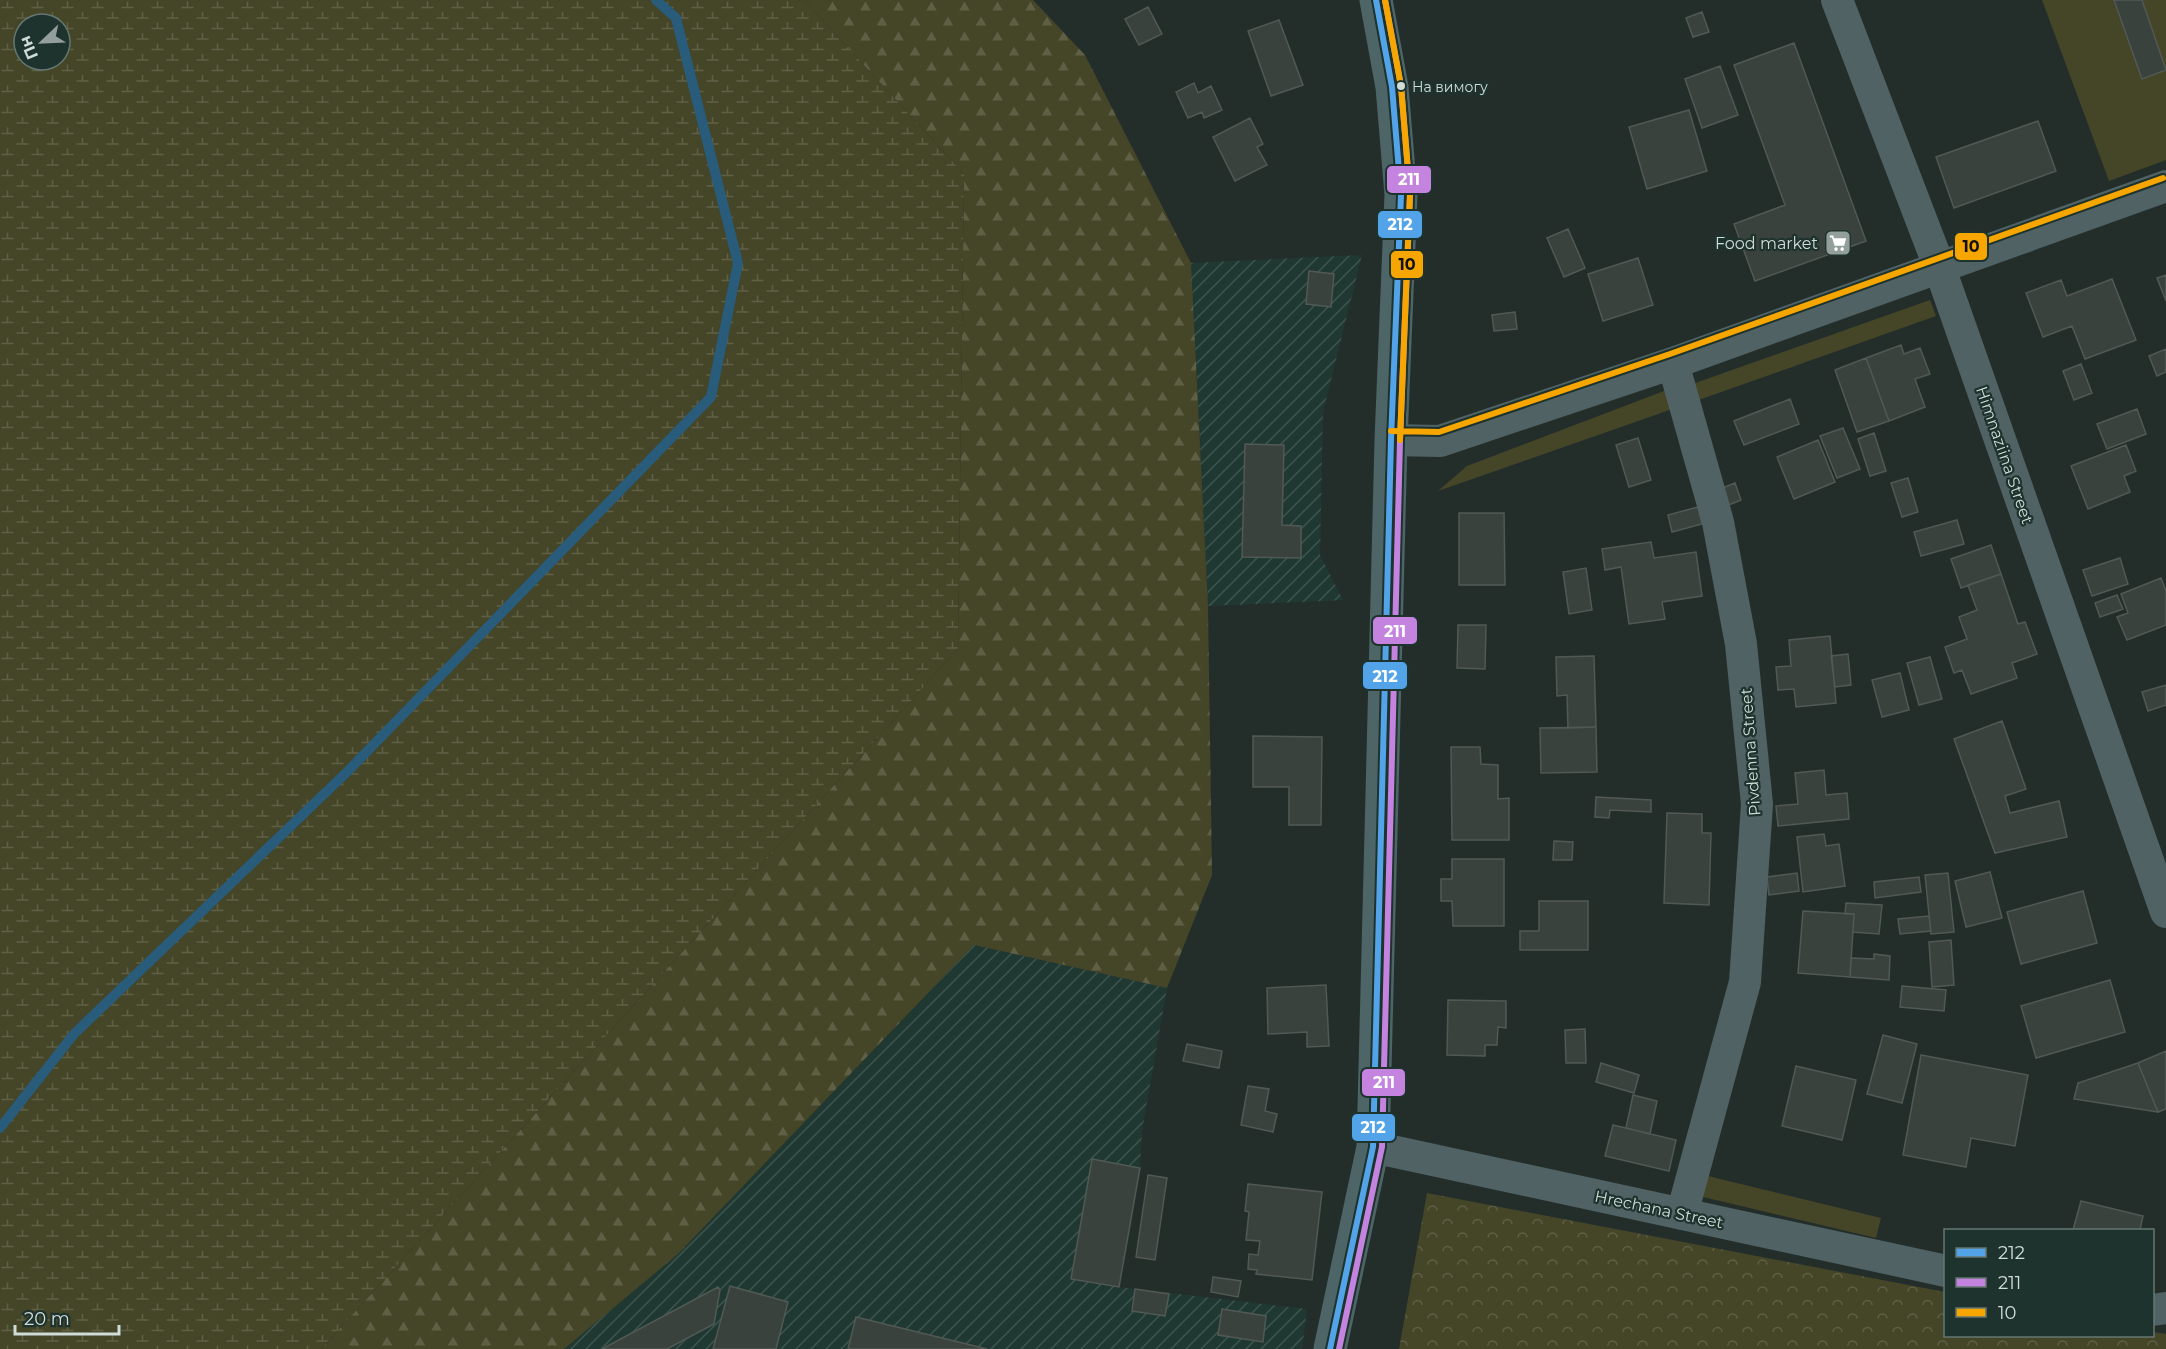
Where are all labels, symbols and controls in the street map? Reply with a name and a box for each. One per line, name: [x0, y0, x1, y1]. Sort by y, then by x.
north arrow: [12, 12, 72, 72]
text: Пн: [15, 33, 42, 62]
place label: На вимогу: [1412, 78, 1488, 96]
marker: На вимогу: [1395, 80, 1407, 92]
line badge: 211: [1386, 165, 1432, 194]
text: 211: [1398, 170, 1420, 189]
line badge: 212: [1377, 210, 1423, 239]
text: 212: [1387, 215, 1413, 234]
supermarket icon: Food market: [1823, 228, 1853, 258]
line badge: 10: [1954, 232, 1988, 261]
place label: Food market: [1715, 234, 1819, 253]
text: 10: [1962, 237, 1980, 256]
line badge: 10: [1390, 250, 1424, 279]
text: 10: [1398, 255, 1416, 274]
street label: Himnaziina Street: [1972, 384, 2037, 527]
line badge: 211: [1372, 616, 1418, 645]
text: 211: [1384, 622, 1406, 641]
line badge: 212: [1362, 661, 1408, 690]
text: 212: [1372, 667, 1398, 686]
street label: Pivdenna Street: [1737, 687, 1764, 817]
line badge: 211: [1361, 1068, 1406, 1097]
text: 211: [1373, 1073, 1395, 1092]
line badge: 212: [1351, 1113, 1396, 1142]
text: 212: [1360, 1118, 1386, 1137]
street label: Hrechana Street: [1593, 1187, 1725, 1232]
legend: [1944, 1229, 2154, 1337]
text: 212: [1998, 1242, 2025, 1264]
text: 211: [1998, 1272, 2021, 1294]
scale bar: [15, 1298, 118, 1336]
text: 10: [1998, 1302, 2016, 1324]
text: 20 m: [24, 1308, 70, 1330]

